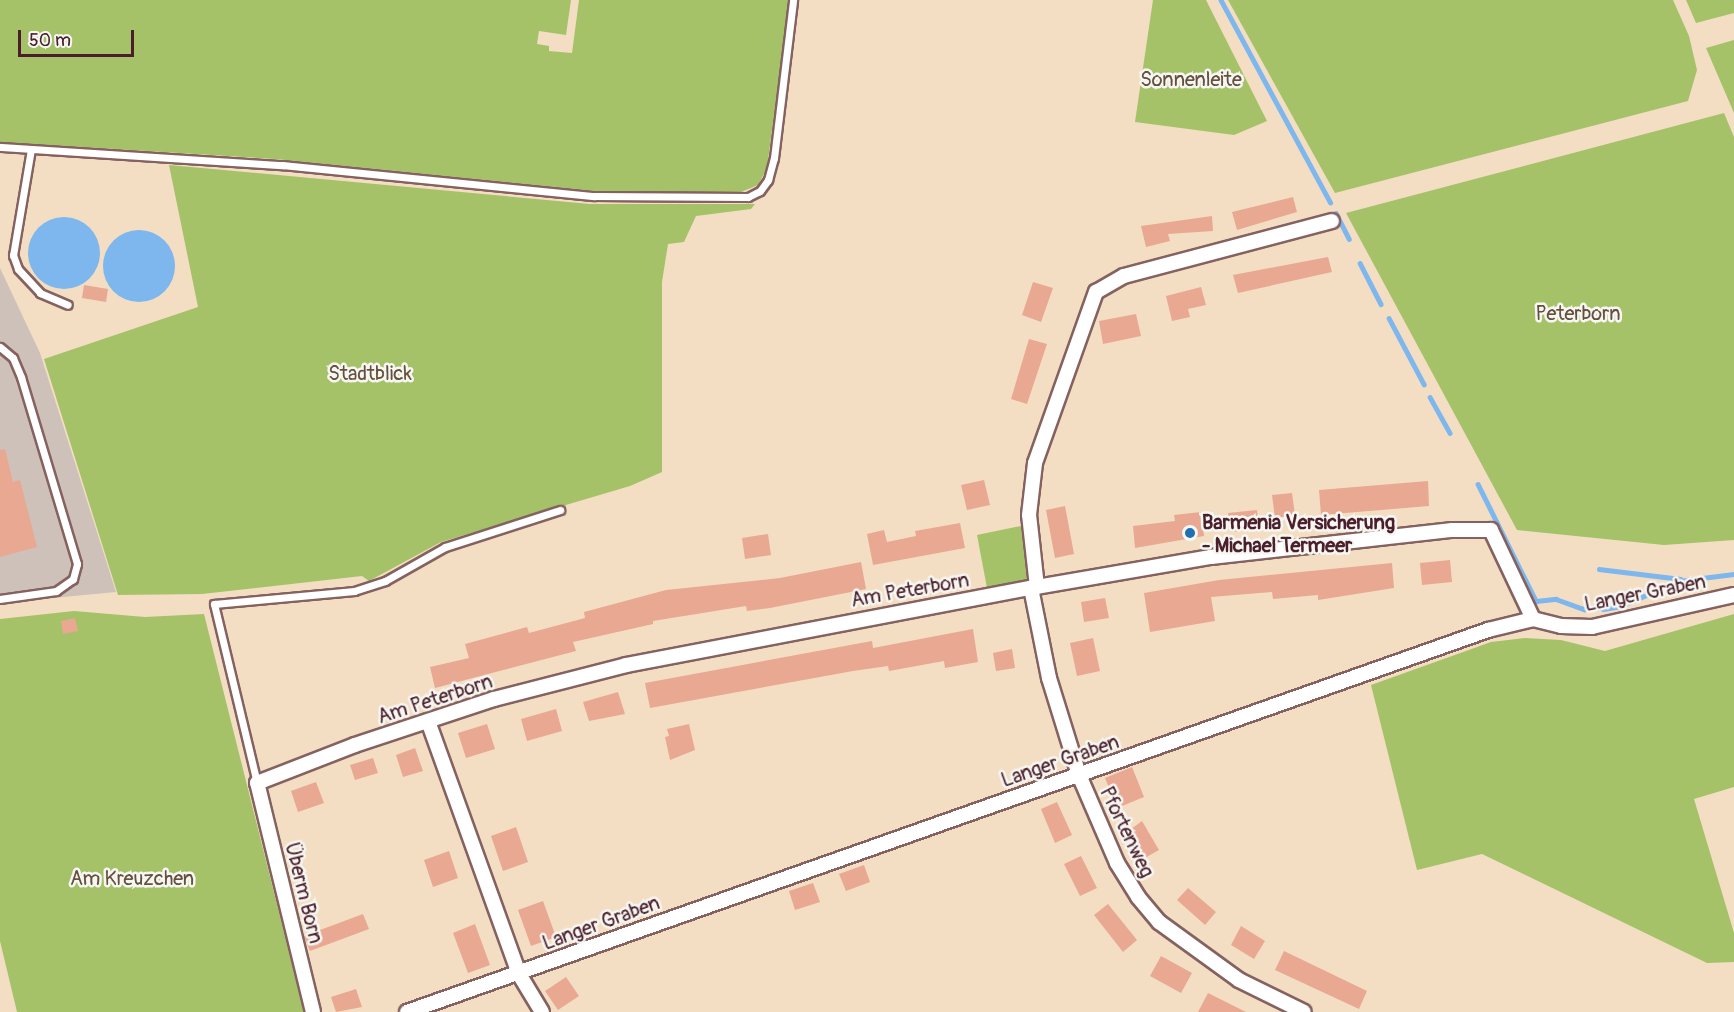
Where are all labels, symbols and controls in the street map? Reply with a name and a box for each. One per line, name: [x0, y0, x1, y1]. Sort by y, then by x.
scale bar: [21, 18, 136, 56]
text: 50 m: [29, 29, 71, 52]
park label: Sonnenleite: [1140, 67, 1242, 91]
park label: Peterborn: [1536, 301, 1620, 325]
park label: Stadtblick: [328, 361, 412, 385]
place label: Barmenia Versicherung - Michael Termeer: [1202, 510, 1395, 557]
marker: Barmenia Versicherung - Michael Termeer: [1183, 526, 1197, 540]
street label: Am Peterborn: [849, 568, 971, 612]
street label: Langer Graben: [1582, 569, 1708, 617]
street label: Am Peterborn: [374, 669, 496, 729]
street label: Langer Graben: [998, 730, 1122, 792]
street label: Pfortenweg: [1095, 783, 1159, 881]
street label: Überm Born: [280, 840, 328, 946]
park label: Am Kreuzchen: [70, 866, 194, 890]
street label: Langer Graben: [539, 891, 663, 955]

